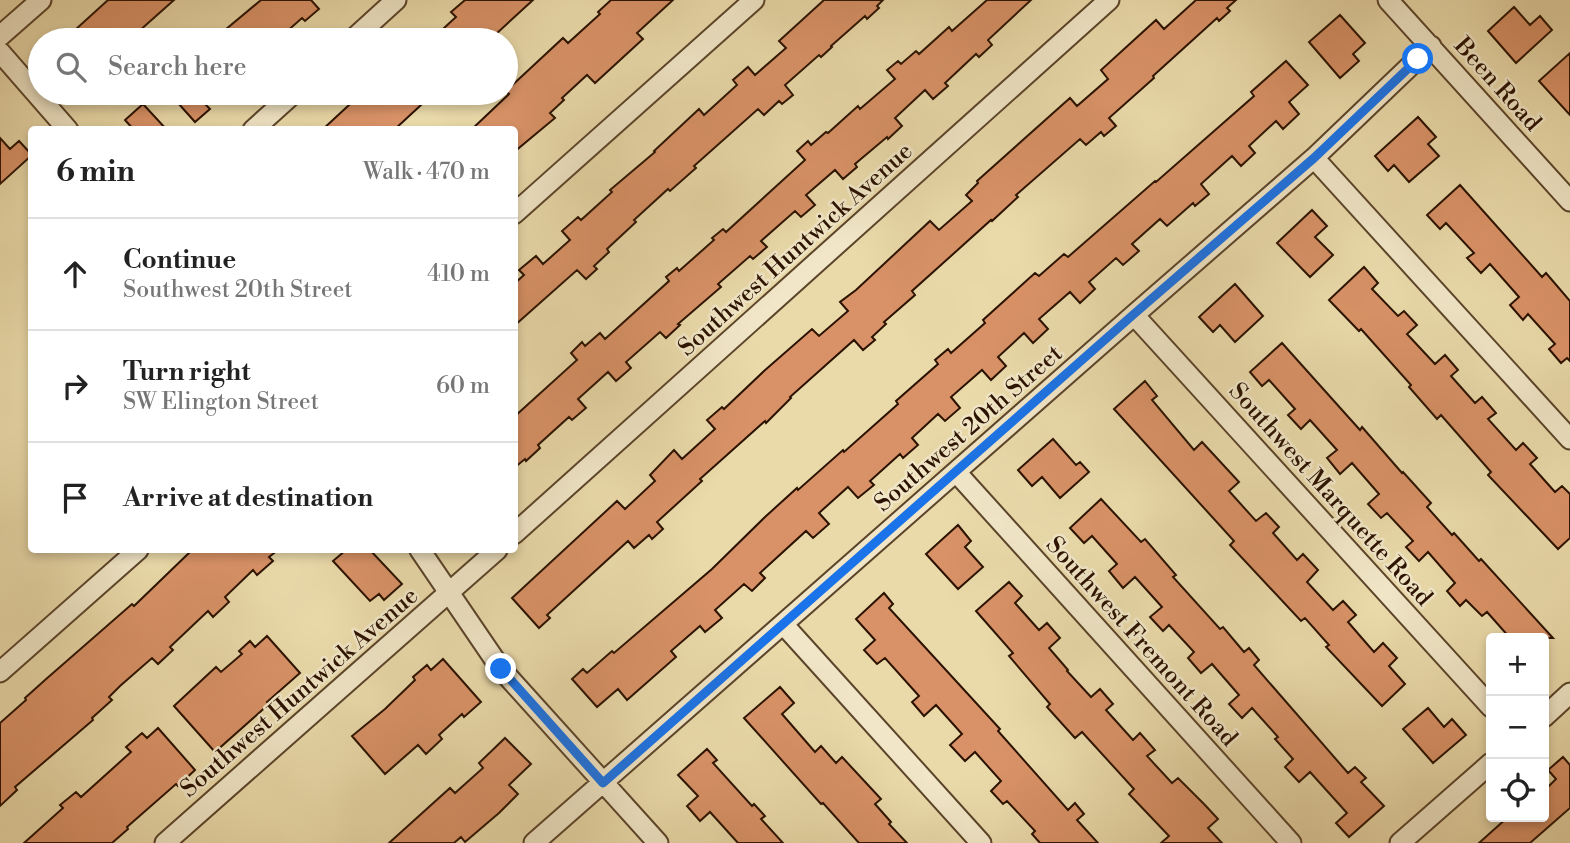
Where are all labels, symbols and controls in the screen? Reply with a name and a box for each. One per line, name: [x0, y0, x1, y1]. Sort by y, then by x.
search box: [28, 28, 518, 105]
street label: Been Road: [1447, 31, 1547, 138]
route start: [1402, 43, 1433, 74]
icon: search: [52, 48, 90, 86]
text: Search here: [108, 51, 247, 83]
street label: Southwest Huntwick Avenue: [672, 136, 919, 363]
text: 6 min: [56, 153, 135, 191]
text: Walk · 470 m: [363, 158, 490, 186]
text: Continue: [123, 244, 236, 276]
icon: ahead: [56, 255, 94, 293]
text: 410 m: [427, 260, 490, 288]
text: Southwest 20th Street: [123, 276, 352, 304]
street label: Southwest 20th Street: [868, 339, 1069, 519]
text: Turn right: [123, 356, 251, 388]
icon: right: [56, 367, 94, 405]
text: 60 m: [436, 372, 490, 400]
street label: Southwest Marquette Road: [1222, 377, 1439, 613]
text: SW Elington Street: [123, 388, 319, 416]
icon: arrive: [56, 479, 94, 517]
text: Arrive at destination: [123, 482, 373, 514]
street label: Southwest Fremont Road: [1039, 530, 1244, 753]
street label: Southwest Huntwick Avenue: [175, 581, 425, 804]
map controls: [1486, 633, 1549, 822]
button: +: [1486, 633, 1549, 696]
route end: [485, 653, 516, 684]
button: −: [1486, 696, 1549, 759]
button: locate: [1486, 759, 1549, 822]

